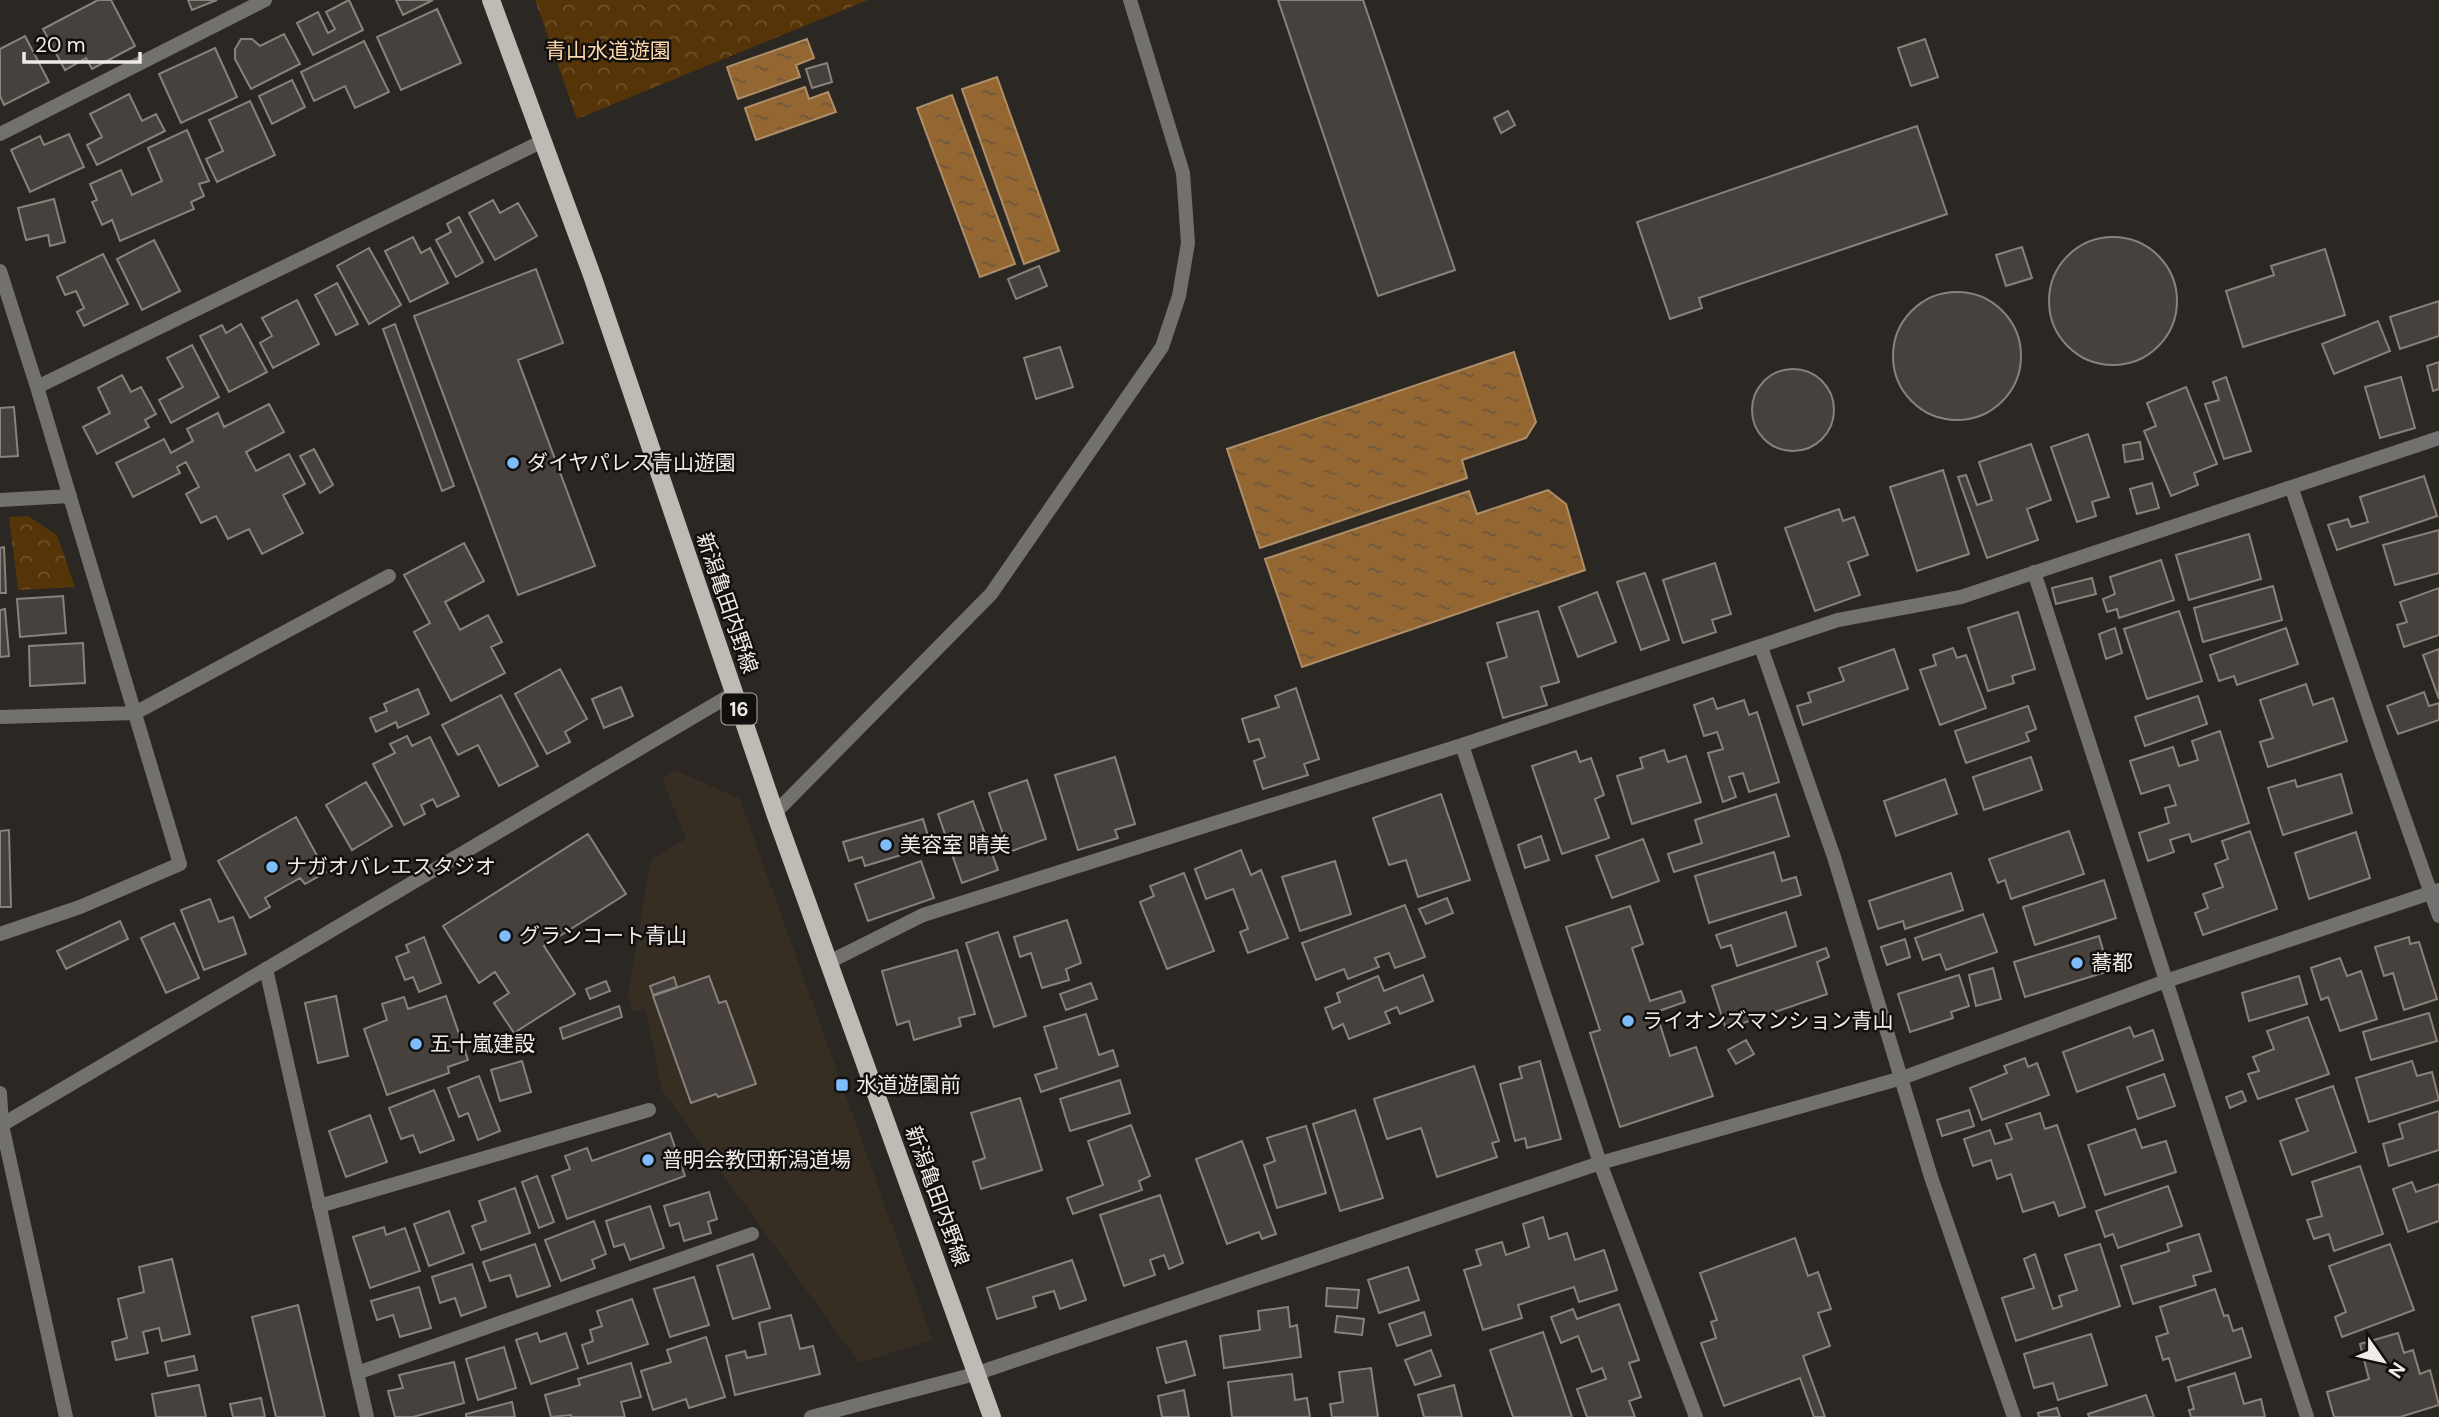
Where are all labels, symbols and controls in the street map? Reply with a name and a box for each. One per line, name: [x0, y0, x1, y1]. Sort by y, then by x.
scale bar: [24, 21, 140, 65]
text: 20 m: [35, 31, 86, 59]
park label: 青山水道遊園: [545, 37, 671, 65]
place label: ダイヤパレス青山遊園: [527, 449, 736, 477]
marker: ダイヤパレス青山遊園: [505, 455, 521, 471]
street label: 新潟亀田内野線: [690, 529, 764, 677]
road number: 16: [722, 694, 756, 724]
place label: 美容室 晴美: [900, 831, 1011, 859]
marker: 美容室 晴美: [878, 837, 894, 853]
place label: ナガオバレエスタジオ: [286, 853, 496, 881]
marker: ナガオバレエスタジオ: [264, 859, 280, 875]
place label: グランコート青山: [519, 922, 687, 950]
marker: グランコート青山: [497, 928, 513, 944]
place label: 蕎都: [2091, 949, 2133, 977]
marker: 蕎都: [2069, 955, 2085, 971]
place label: ライオンズマンション青山: [1642, 1007, 1894, 1035]
marker: ライオンズマンション青山: [1620, 1013, 1636, 1029]
place label: 五十嵐建設: [430, 1030, 535, 1058]
marker: 五十嵐建設: [408, 1036, 424, 1052]
place label: 水道遊園前: [856, 1071, 961, 1099]
marker: 水道遊園前: [834, 1077, 850, 1093]
street label: 新潟亀田内野線: [899, 1122, 975, 1270]
place label: 普明会教団新潟道場: [662, 1146, 851, 1174]
marker: 普明会教団新潟道場: [640, 1152, 656, 1168]
north arrow: [2348, 1326, 2418, 1396]
text: N: [2382, 1357, 2411, 1383]

